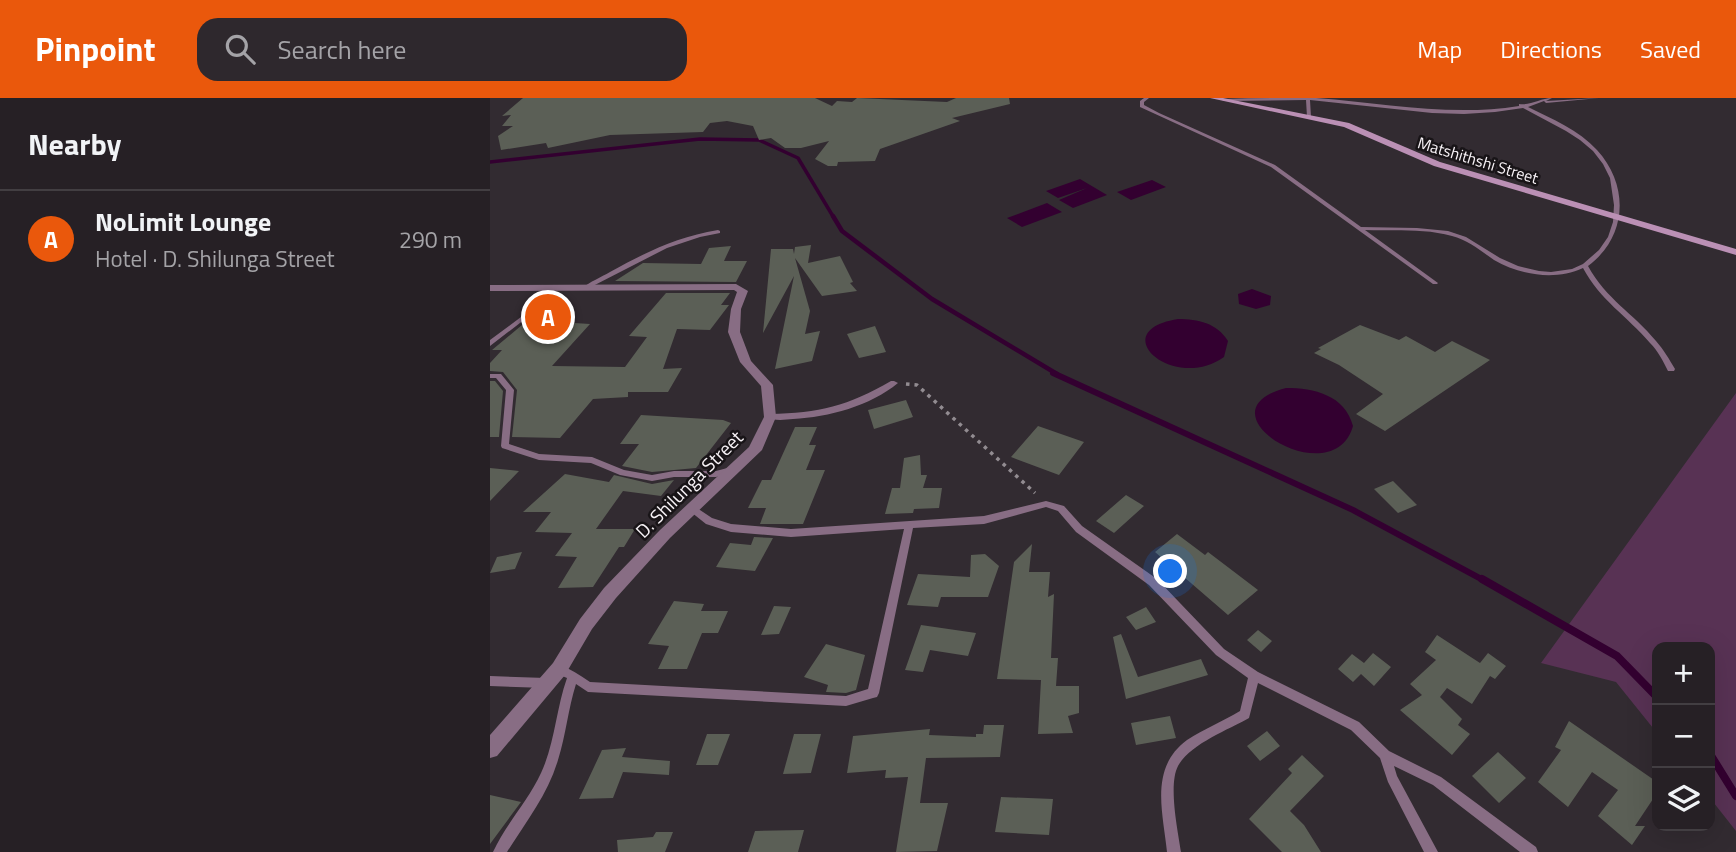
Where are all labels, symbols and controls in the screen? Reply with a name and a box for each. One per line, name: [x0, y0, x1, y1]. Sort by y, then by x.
search box: [197, 18, 687, 81]
text: Pinpoint: [35, 24, 155, 74]
icon: search: [221, 30, 259, 68]
text: Search here: [277, 30, 406, 69]
text: Map: [1417, 31, 1462, 67]
text: Directions: [1500, 31, 1602, 67]
text: Saved: [1640, 31, 1701, 67]
text: Nearby: [28, 121, 121, 167]
street label: Matshithshi Street: [1415, 130, 1542, 190]
text: NoLimit Lounge: [95, 202, 271, 241]
text: A: [44, 222, 58, 257]
text: 290 m: [399, 222, 462, 257]
text: Hotel · D. Shilunga Street: [95, 241, 335, 276]
pin: A: [525, 291, 571, 343]
street label: D. Shilunga Street: [628, 423, 749, 544]
your location: [1153, 554, 1187, 588]
map controls: [1652, 642, 1715, 831]
button: +: [1652, 642, 1715, 705]
button: −: [1652, 705, 1715, 768]
button: layers: [1652, 768, 1715, 831]

